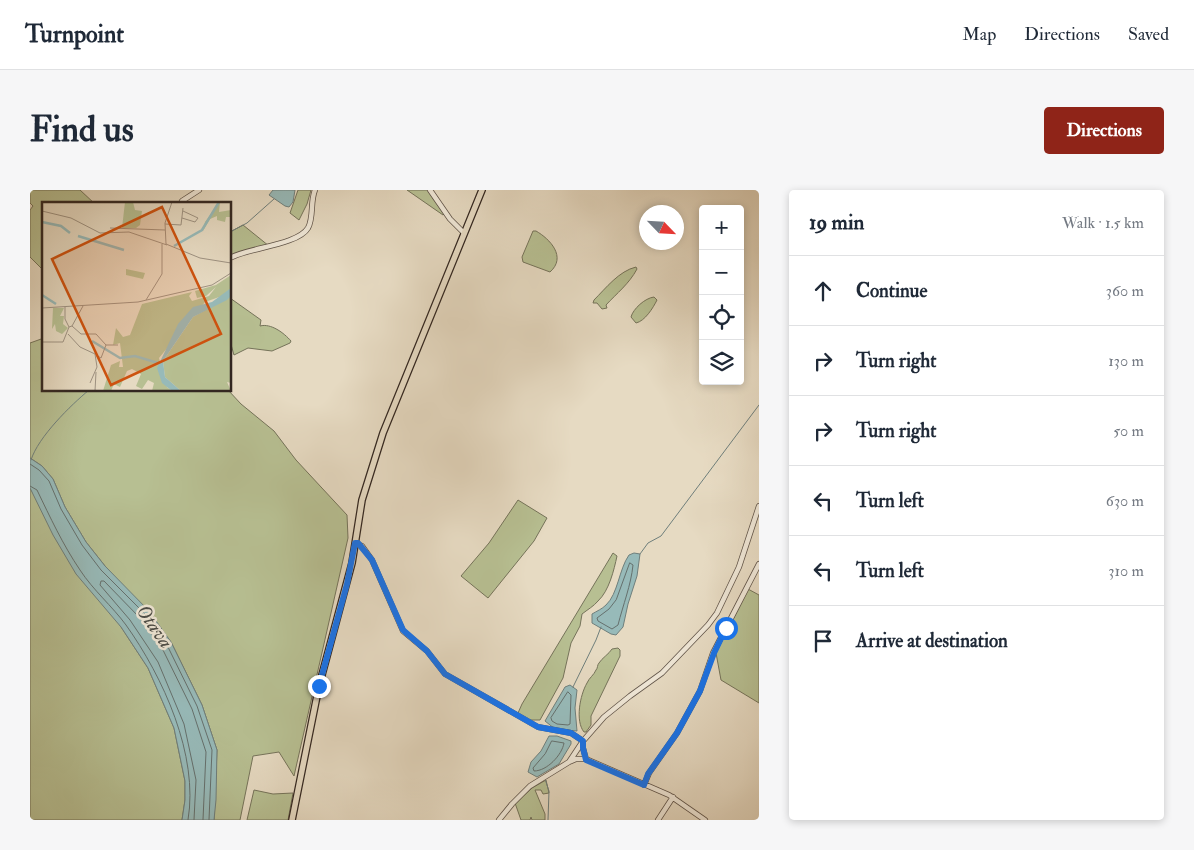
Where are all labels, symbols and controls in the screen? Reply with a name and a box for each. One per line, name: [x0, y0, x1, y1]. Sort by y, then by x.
text: Turnpoint: [25, 19, 124, 50]
text: Map: [963, 23, 996, 46]
text: Directions: [1024, 23, 1100, 46]
text: Saved: [1128, 23, 1169, 46]
button: Directions: [1044, 107, 1164, 154]
text: Find us: [30, 108, 134, 152]
inset map: [42, 202, 231, 391]
north arrow: [639, 205, 684, 250]
map controls: [699, 205, 744, 385]
button: +: [699, 205, 744, 250]
text: 19 min: [809, 209, 864, 236]
text: Walk · 1.5 km: [1062, 213, 1144, 233]
button: −: [699, 250, 744, 295]
icon: ahead: [809, 277, 837, 305]
text: Continue: [856, 279, 927, 303]
text: 360 m: [1106, 281, 1144, 301]
button: locate: [699, 295, 744, 340]
button: layers: [699, 340, 744, 385]
icon: right: [809, 347, 837, 375]
text: Turn right: [856, 349, 936, 373]
text: 130 m: [1108, 351, 1144, 371]
icon: right: [809, 417, 837, 445]
text: Turn right: [856, 419, 936, 443]
text: 50 m: [1113, 421, 1144, 441]
icon: left: [809, 487, 837, 515]
text: Turn left: [856, 489, 924, 513]
text: 630 m: [1106, 491, 1144, 511]
icon: left: [809, 557, 837, 585]
text: Turn left: [856, 559, 924, 583]
text: 310 m: [1108, 561, 1144, 581]
water label: Otava: [131, 600, 179, 653]
route start: [715, 617, 738, 640]
icon: arrive: [809, 627, 837, 655]
text: Arrive at destination: [856, 629, 1008, 653]
route end: [308, 675, 331, 698]

